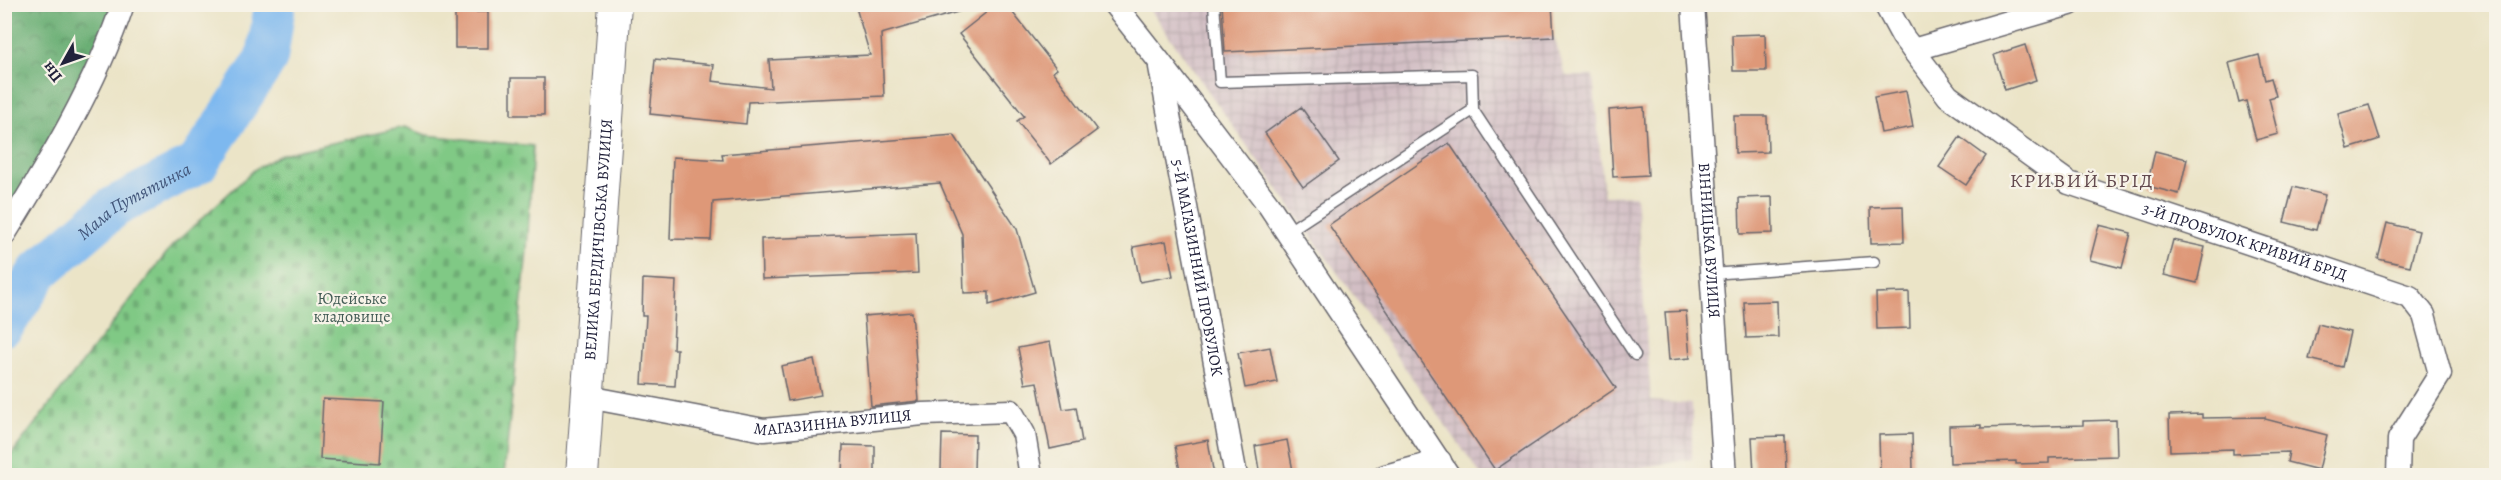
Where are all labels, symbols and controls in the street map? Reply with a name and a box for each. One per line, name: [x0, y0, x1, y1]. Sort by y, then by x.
north arrow: [33, 33, 93, 93]
text: Пн: [37, 57, 67, 87]
street label: ВЕЛИКА БЕРДИЧІВСЬКА ВУЛИЦЯ: [579, 118, 618, 361]
water label: Мала Путятинка: [72, 157, 195, 245]
street label: 5-Й МАГАЗИННИЙ ПРОВУЛОК: [1166, 157, 1228, 379]
street label: ВІННИЦЬКА ВУЛИЦЯ: [1693, 162, 1725, 319]
district label: КРИВИЙ БРІД: [2010, 167, 2154, 194]
street label: 3-Й ПРОВУЛОК КРИВИЙ БРІД: [2140, 197, 2350, 286]
park label: Юдейське кладовище: [313, 288, 391, 328]
street label: МАГАЗИННА ВУЛИЦЯ: [752, 404, 913, 441]

